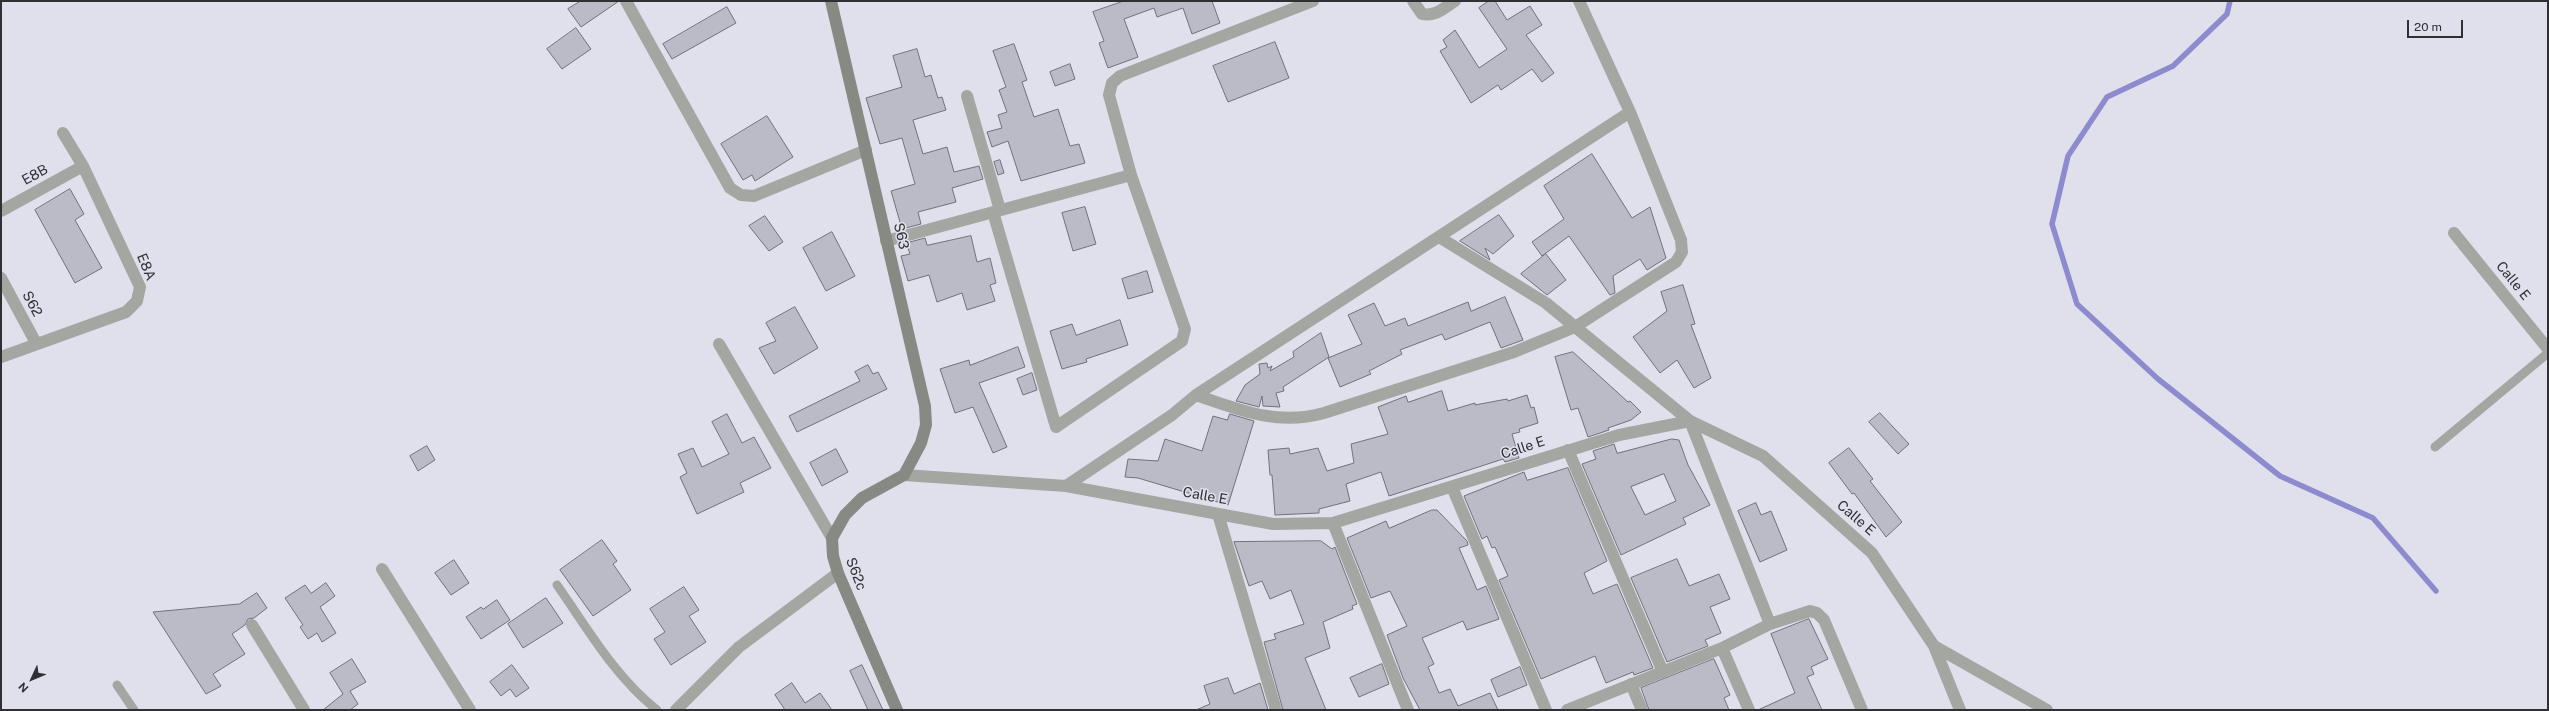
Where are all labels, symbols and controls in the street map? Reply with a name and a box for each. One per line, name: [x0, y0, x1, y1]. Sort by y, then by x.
scale bar: [2409, 12, 2465, 38]
text: 20 m: [2414, 20, 2442, 34]
street label: E8B: [19, 161, 51, 189]
street label: S63: [890, 221, 912, 251]
street label: E8A: [133, 251, 159, 283]
street label: Calle E: [2492, 258, 2534, 304]
street label: S62: [18, 288, 46, 320]
street label: Calle E: [1499, 433, 1547, 463]
street label: Calle E: [1181, 484, 1229, 508]
street label: Calle E: [1833, 497, 1879, 539]
street label: S62c: [842, 555, 870, 593]
north arrow: [12, 659, 52, 699]
text: N: [16, 680, 31, 695]

